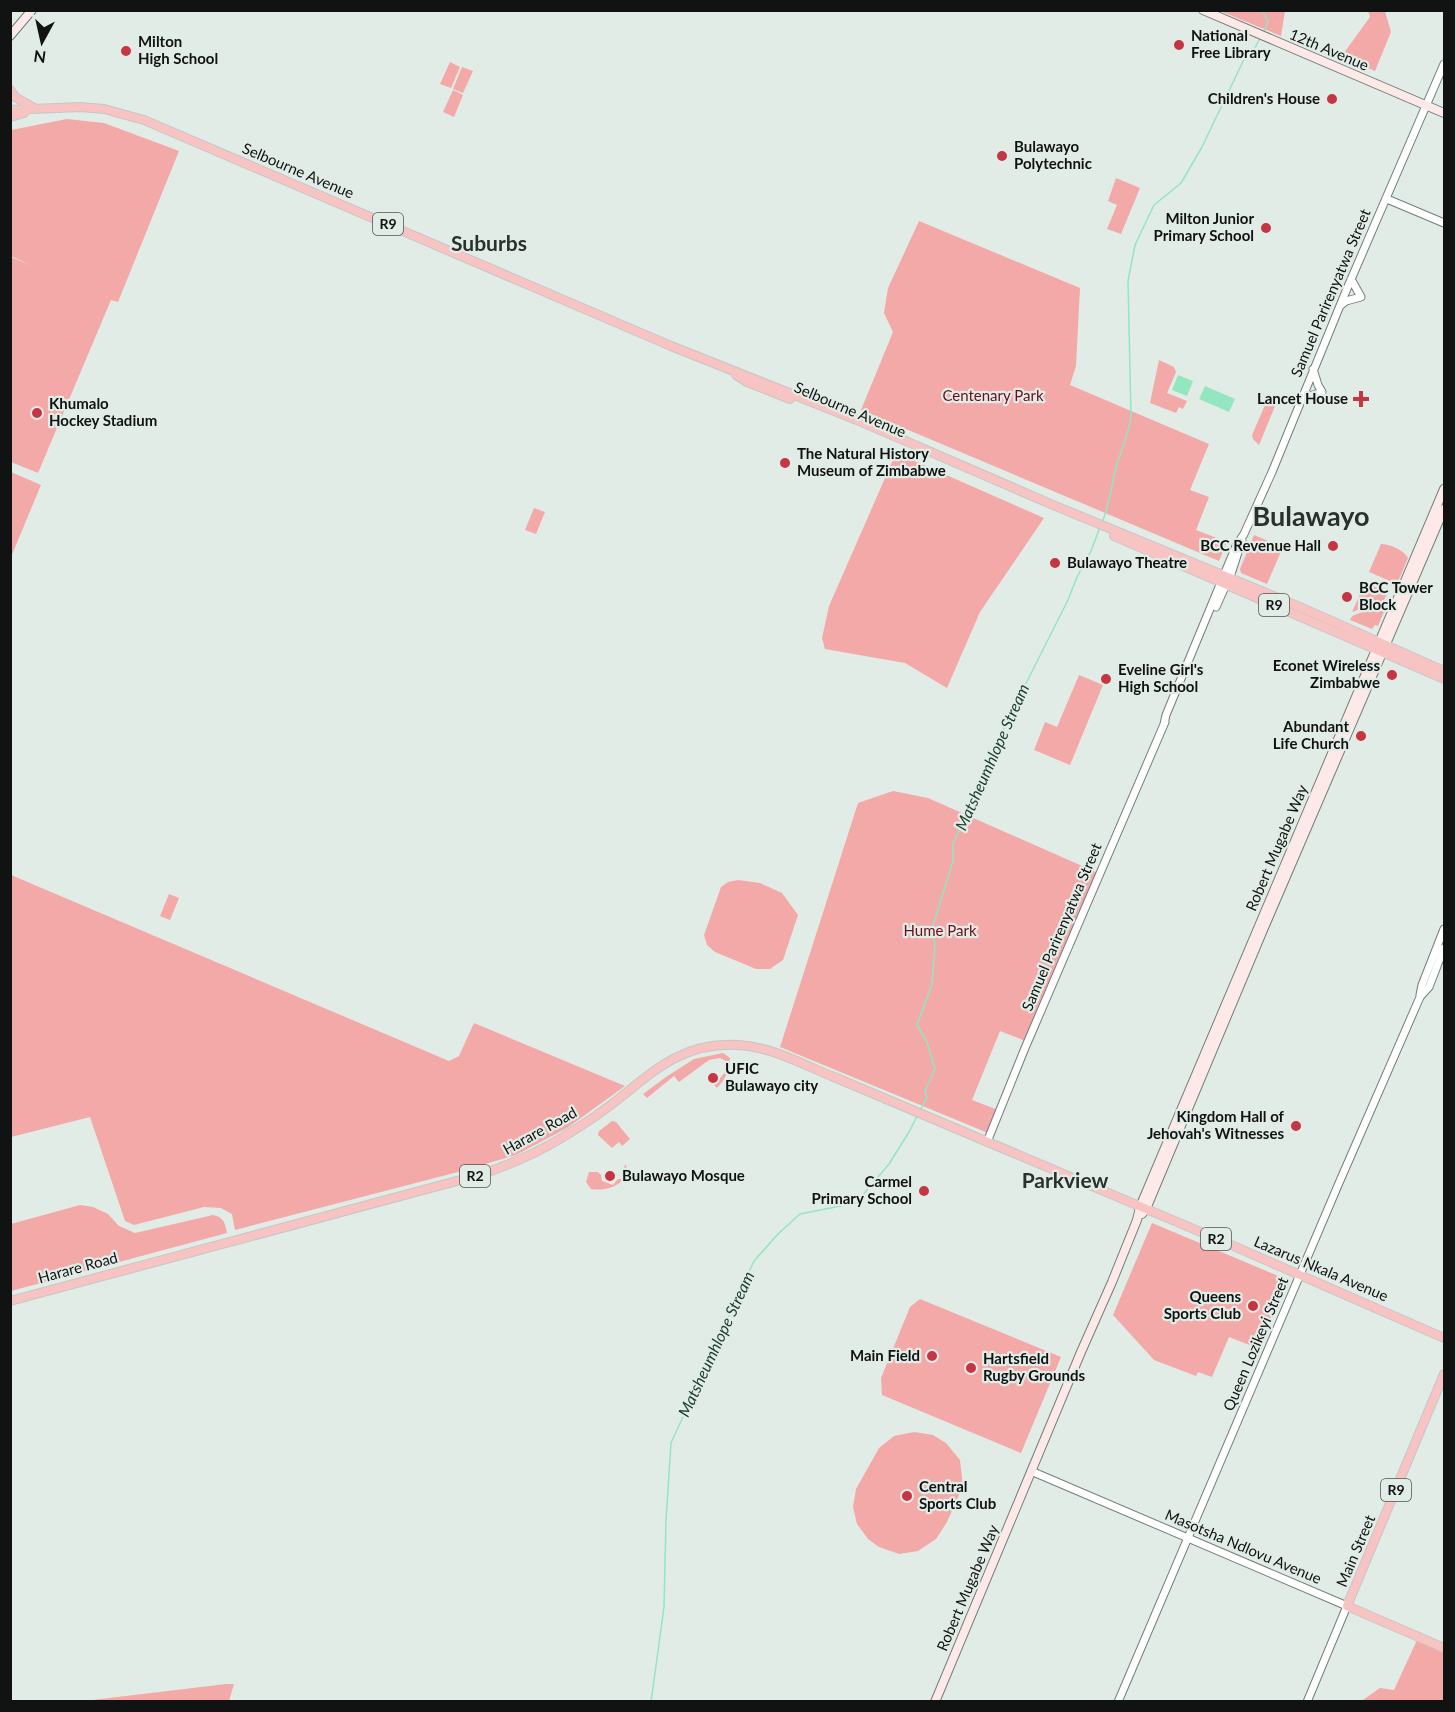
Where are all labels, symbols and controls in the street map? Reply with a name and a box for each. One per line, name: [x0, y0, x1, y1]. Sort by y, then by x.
north arrow: [12, 12, 72, 72]
street label: 12th Avenue: [1287, 24, 1372, 74]
place label: National Free Library: [1191, 26, 1271, 61]
place label: Milton High School: [138, 32, 218, 67]
marker: National Free Library: [1172, 38, 1186, 52]
marker: Milton High School: [119, 44, 133, 58]
text: N: [32, 47, 47, 68]
place label: Children's House: [1208, 89, 1320, 107]
marker: Children's House: [1325, 92, 1339, 106]
place label: Bulawayo Polytechnic: [1014, 137, 1092, 172]
street label: Selbourne Avenue: [240, 138, 357, 202]
marker: Bulawayo Polytechnic: [995, 149, 1009, 163]
street label: Samuel Parirenyatwa Street: [1286, 205, 1374, 379]
place label: Milton Junior Primary School: [1154, 209, 1254, 244]
road number: R9: [373, 213, 403, 235]
marker: Milton Junior Primary School: [1259, 221, 1273, 235]
district label: Suburbs: [451, 230, 527, 255]
street label: Selbourne Avenue: [792, 377, 909, 441]
park label: Centenary Park: [942, 386, 1044, 404]
place label: Lancet House: [1257, 389, 1348, 407]
marker: Lancet House: [1352, 390, 1370, 408]
place label: Khumalo Hockey Stadium: [49, 394, 157, 429]
marker: Khumalo Hockey Stadium: [30, 406, 44, 420]
place label: The Natural History Museum of Zimbabwe: [797, 444, 946, 479]
marker: The Natural History Museum of Zimbabwe: [778, 456, 792, 470]
district label: Bulawayo: [1252, 499, 1370, 532]
place label: BCC Revenue Hall: [1200, 536, 1321, 554]
marker: BCC Revenue Hall: [1326, 539, 1340, 553]
place label: Bulawayo Theatre: [1067, 553, 1187, 571]
marker: Bulawayo Theatre: [1048, 556, 1062, 570]
place label: BCC Tower Block: [1359, 578, 1433, 613]
marker: BCC Tower Block: [1340, 590, 1354, 604]
road number: R9: [1259, 594, 1289, 616]
place label: Econet Wireless Zimbabwe: [1273, 656, 1380, 691]
place label: Eveline Girl's High School: [1118, 660, 1204, 695]
marker: Econet Wireless Zimbabwe: [1385, 668, 1399, 682]
marker: Eveline Girl's High School: [1099, 672, 1113, 686]
water label: Matsheumhlope Stream: [951, 681, 1032, 833]
place label: Abundant Life Church: [1273, 717, 1349, 752]
marker: Abundant Life Church: [1354, 729, 1368, 743]
street label: Robert Mugabe Way: [1241, 782, 1311, 913]
street label: Samuel Parirenyatwa Street: [1017, 839, 1105, 1013]
park label: Hume Park: [903, 921, 977, 939]
place label: UFIC Bulawayo city: [725, 1059, 818, 1094]
marker: UFIC Bulawayo city: [706, 1071, 720, 1085]
street label: Harare Road: [499, 1102, 580, 1158]
place label: Kingdom Hall of Jehovah's Witnesses: [1147, 1107, 1285, 1142]
marker: Kingdom Hall of Jehovah's Witnesses: [1289, 1119, 1303, 1133]
road number: R2: [460, 1165, 490, 1187]
place label: Bulawayo Mosque: [622, 1166, 745, 1184]
district label: Parkview: [1022, 1167, 1109, 1192]
marker: Bulawayo Mosque: [603, 1169, 617, 1183]
place label: Carmel Primary School: [812, 1172, 912, 1207]
marker: Carmel Primary School: [917, 1184, 931, 1198]
road number: R2: [1201, 1228, 1231, 1250]
street label: Lazarus Nkala Avenue: [1252, 1232, 1391, 1305]
street label: Harare Road: [36, 1248, 120, 1286]
water label: Matsheumhlope Stream: [673, 1268, 758, 1420]
street label: Queen Lozikeyi Street: [1219, 1273, 1292, 1413]
place label: Queens Sports Club: [1164, 1287, 1241, 1322]
marker: Queens Sports Club: [1246, 1299, 1260, 1313]
place label: Main Field: [850, 1346, 920, 1364]
marker: Main Field: [925, 1349, 939, 1363]
place label: Hartsfield Rugby Grounds: [983, 1349, 1085, 1384]
marker: Hartsfield Rugby Grounds: [964, 1361, 978, 1375]
place label: Central Sports Club: [919, 1477, 996, 1512]
road number: R9: [1381, 1479, 1411, 1501]
marker: Central Sports Club: [900, 1489, 914, 1503]
street label: Masotsha Ndlovu Avenue: [1162, 1505, 1324, 1587]
street label: Main Street: [1332, 1511, 1379, 1589]
street label: Robert Mugabe Way: [932, 1522, 1002, 1653]

